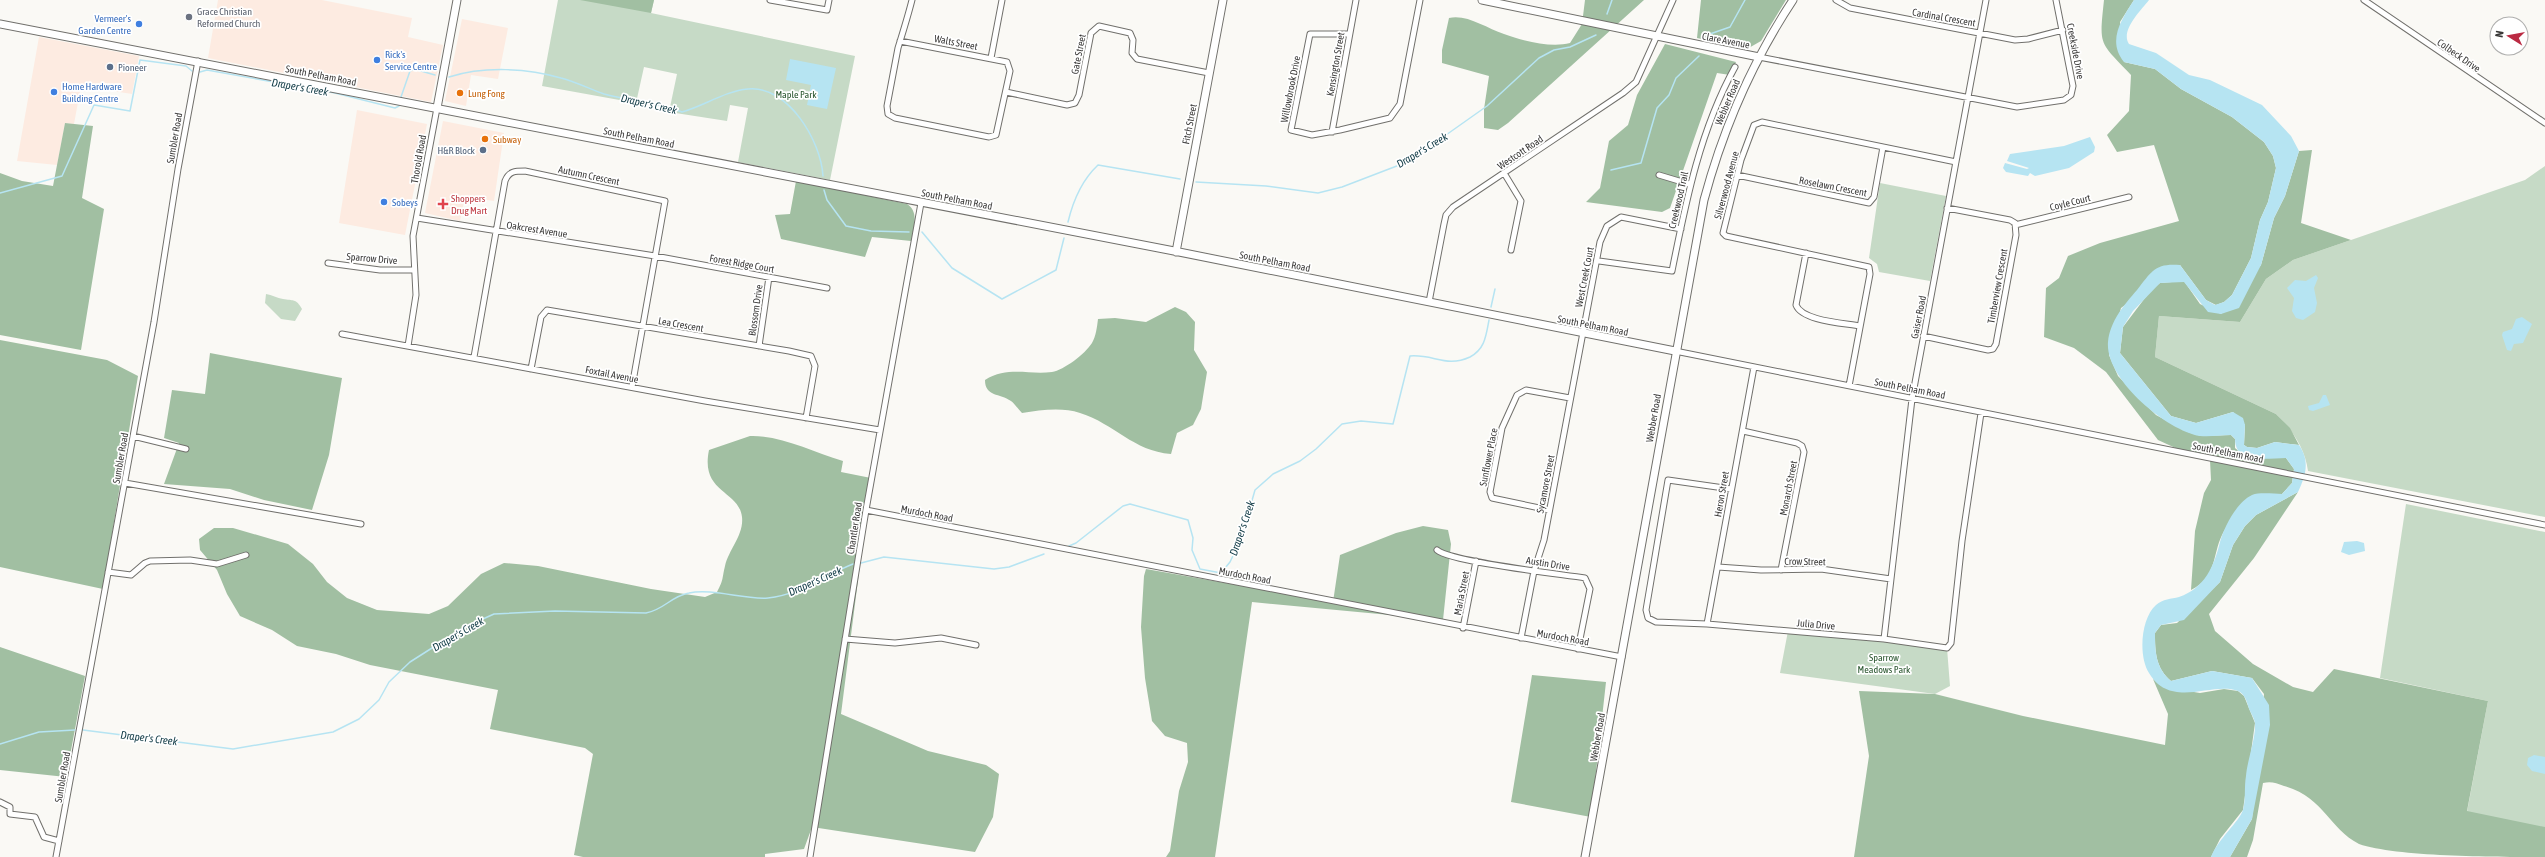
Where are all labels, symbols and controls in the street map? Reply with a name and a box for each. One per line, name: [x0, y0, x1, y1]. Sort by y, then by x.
place label: Grace Christian Reformed Church: [197, 6, 261, 29]
street label: Cardinal Crescent: [1911, 7, 1977, 28]
marker: Grace Christian Reformed Church: [184, 12, 194, 22]
place label: Vermeer's Garden Centre: [78, 13, 131, 36]
north arrow: [2489, 16, 2529, 56]
marker: Vermeer's Garden Centre: [134, 19, 144, 29]
street label: Creekside Drive: [2065, 22, 2086, 80]
street label: Clare Avenue: [1701, 30, 1751, 51]
text: N: [2493, 30, 2506, 38]
street label: Kensington Street: [1324, 31, 1347, 97]
street label: Walts Street: [933, 33, 979, 52]
street label: Gate Street: [1069, 33, 1088, 75]
street label: Colbeck Drive: [2435, 37, 2483, 75]
place label: Rick's Service Centre: [385, 49, 437, 72]
street label: Willowbrook Drive: [1279, 54, 1302, 123]
marker: Rick's Service Centre: [372, 55, 382, 65]
marker: Pioneer: [105, 62, 115, 72]
place label: Pioneer: [118, 62, 148, 73]
street label: South Pelham Road: [285, 63, 358, 88]
water label: Draper's Creek: [271, 76, 329, 98]
street label: Webber Road: [1713, 77, 1742, 127]
place label: Home Hardware Building Centre: [62, 81, 122, 104]
marker: Home Hardware Building Centre: [49, 87, 59, 97]
marker: Lung Fong: [455, 88, 465, 98]
place label: Lung Fong: [468, 88, 506, 99]
park label: Maple Park: [775, 89, 817, 100]
water label: Draper's Creek: [620, 92, 678, 116]
street label: Fitch Street: [1180, 103, 1199, 145]
street label: Sumbler Road: [165, 112, 184, 164]
street label: South Pelham Road: [603, 125, 676, 150]
water label: Draper's Creek: [1394, 130, 1450, 170]
street label: Westcott Road: [1495, 133, 1545, 172]
street label: Thorold Road: [409, 134, 428, 184]
marker: Subway: [480, 134, 490, 144]
place label: Subway: [493, 134, 521, 145]
place label: H&R Block: [438, 145, 476, 156]
marker: H&R Block: [478, 145, 488, 155]
street label: Silverwood Avenue: [1712, 150, 1741, 220]
street label: Autumn Crescent: [557, 164, 621, 187]
street label: Creekwood Trail: [1667, 170, 1690, 230]
street label: Roselawn Crescent: [1798, 175, 1868, 198]
street label: South Pelham Road: [921, 187, 994, 212]
street label: Coyle Court: [2049, 192, 2092, 213]
place label: Shoppers Drug Mart: [451, 193, 487, 216]
marker: Sobeys: [379, 197, 389, 207]
place label: Sobeys: [392, 197, 418, 208]
marker: Shoppers Drug Mart: [438, 199, 448, 209]
street label: Oakcrest Avenue: [506, 219, 569, 240]
street label: West Creek Court: [1573, 246, 1596, 308]
street label: Timberview Crescent: [1986, 248, 2009, 324]
street label: South Pelham Road: [1239, 249, 1312, 274]
street label: Sparrow Drive: [346, 251, 398, 266]
street label: Forest Ridge Court: [709, 252, 775, 275]
street label: Blossom Drive: [746, 283, 765, 336]
street label: Gaiser Road: [1909, 294, 1928, 340]
street label: South Pelham Road: [1557, 313, 1630, 338]
street label: Lea Crescent: [657, 315, 705, 334]
street label: Foxtail Avenue: [584, 364, 640, 385]
street label: South Pelham Road: [1874, 376, 1947, 401]
street label: Webber Road: [1644, 393, 1663, 443]
street label: Sunflower Place: [1477, 427, 1500, 487]
street label: Sumbler Road: [111, 432, 130, 484]
street label: South Pelham Road: [2192, 440, 2265, 465]
street label: Sycamore Street: [1534, 454, 1557, 514]
street label: Monarch Street: [1778, 460, 1799, 516]
street label: Heron Street: [1712, 470, 1731, 518]
water label: Draper's Creek: [1227, 499, 1257, 557]
street label: Chantler Road: [845, 501, 864, 555]
street label: Murdoch Road: [900, 503, 954, 524]
street label: Austin Drive: [1525, 555, 1571, 572]
street label: Crow Street: [1784, 556, 1826, 567]
water label: Draper's Creek: [786, 564, 844, 598]
street label: Murdoch Road: [1218, 565, 1272, 586]
street label: Maria Street: [1452, 570, 1471, 616]
water label: Draper's Creek: [430, 614, 486, 654]
street label: Julia Drive: [1796, 617, 1836, 632]
street label: Murdoch Road: [1536, 627, 1590, 648]
park label: Sparrow Meadows Park: [1858, 652, 1911, 675]
street label: Webber Road: [1588, 712, 1607, 762]
water label: Draper's Creek: [120, 729, 178, 747]
street label: Sumbler Road: [53, 751, 72, 803]

